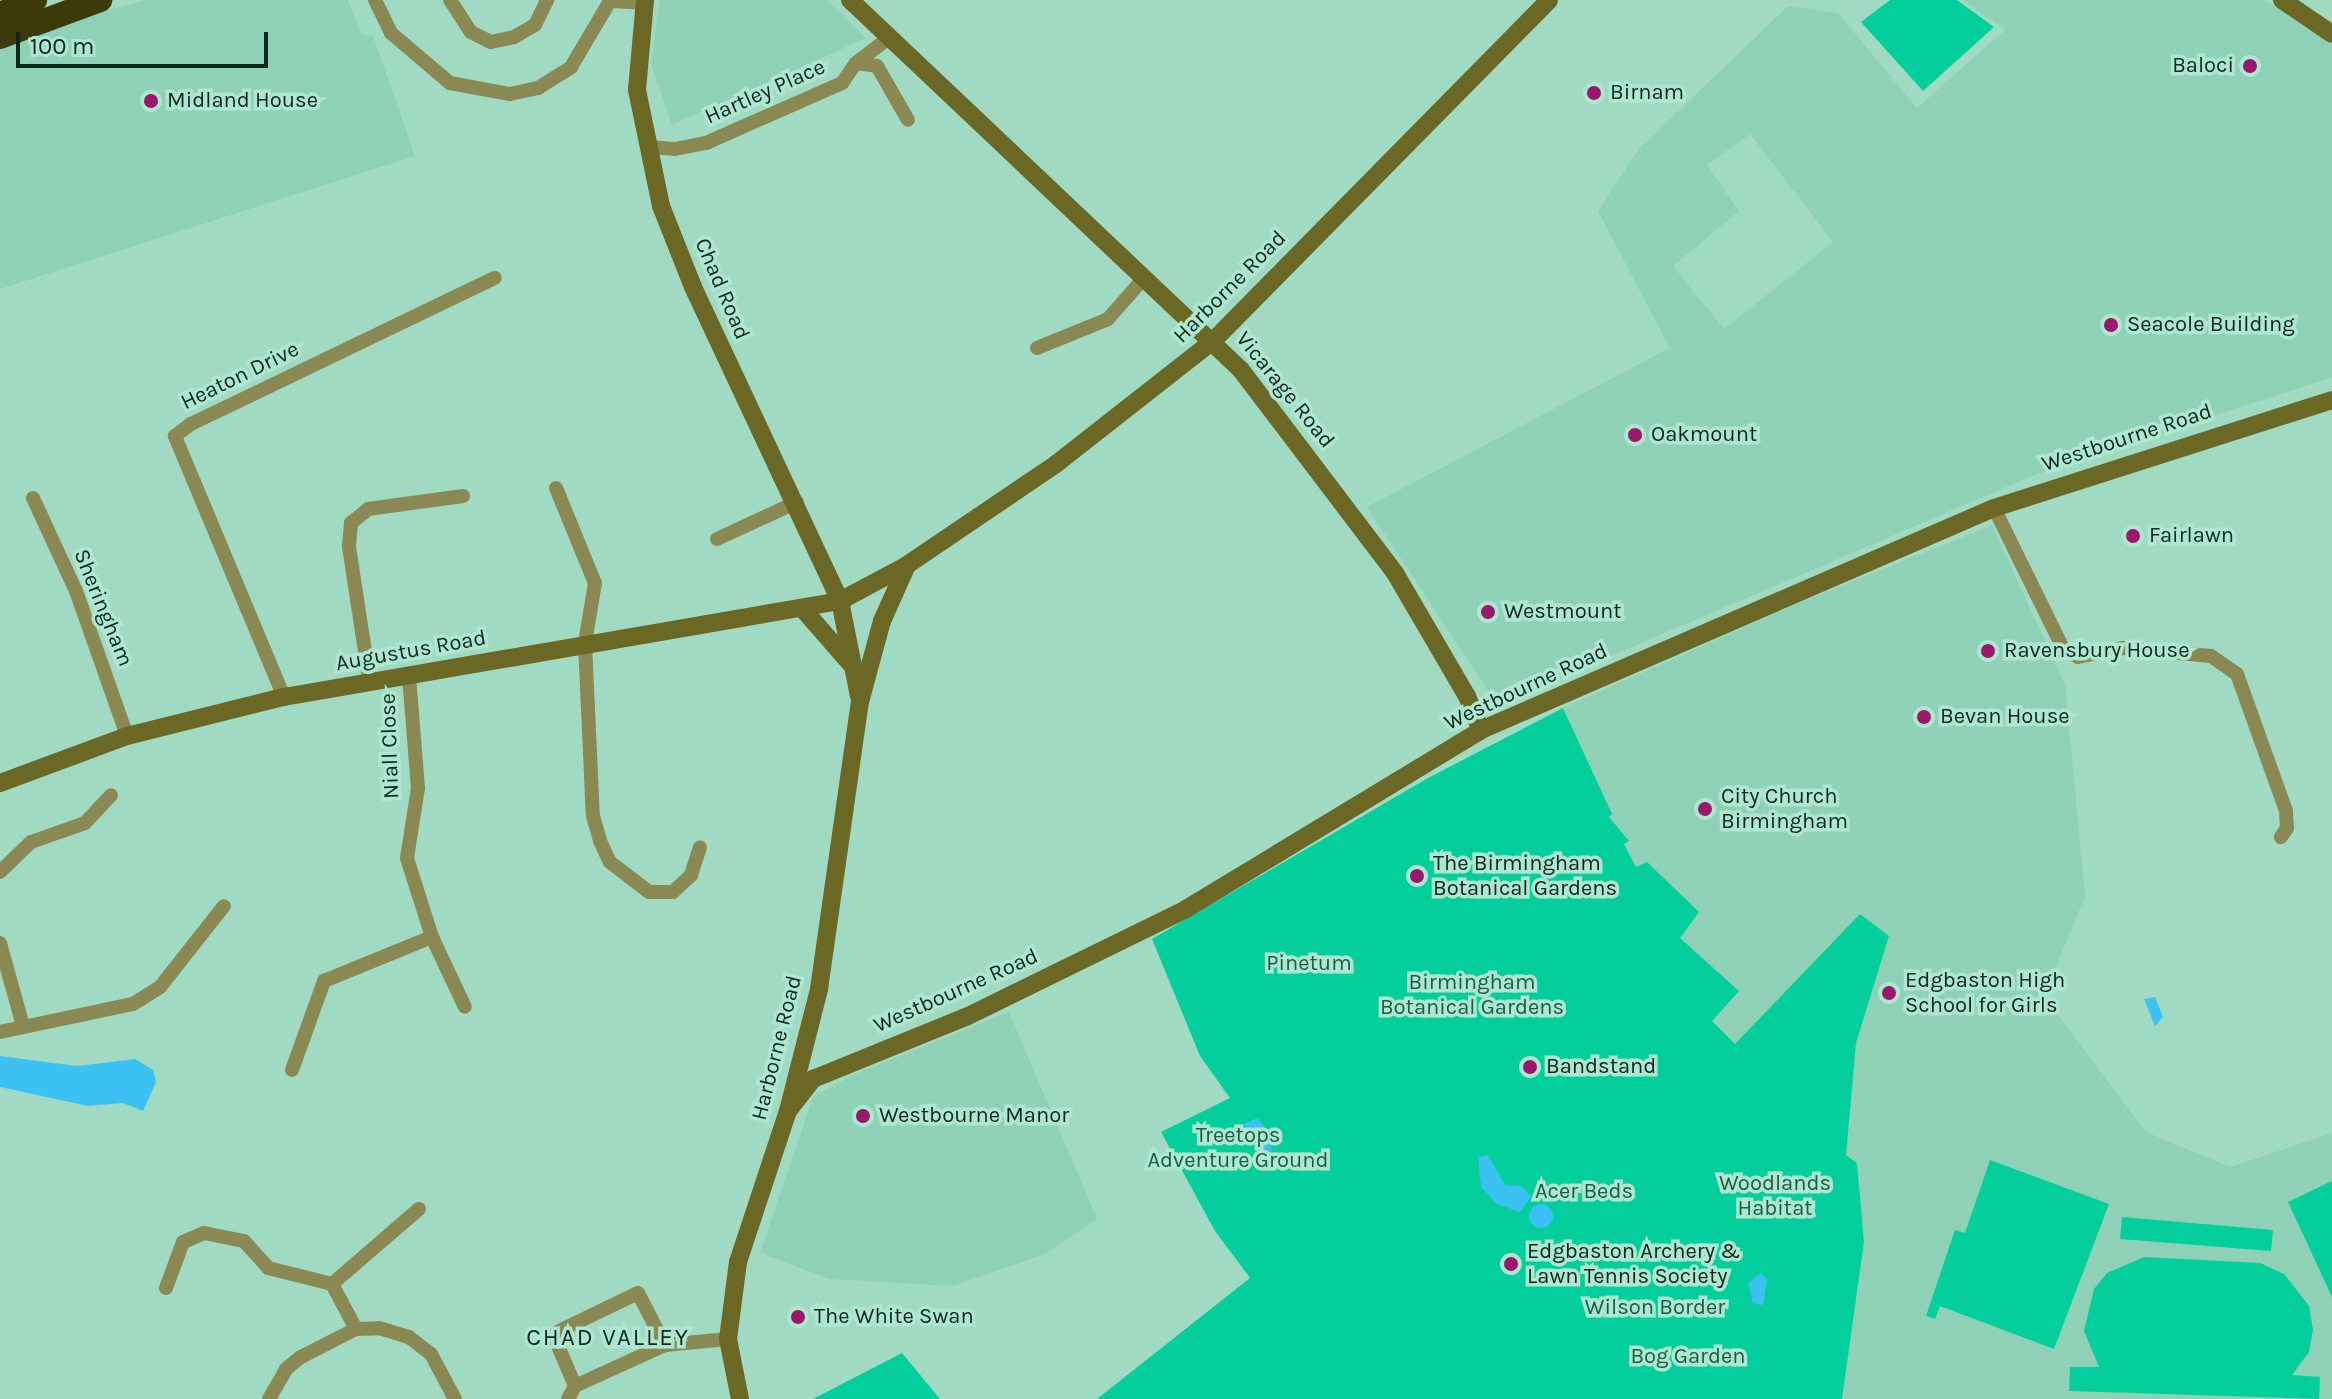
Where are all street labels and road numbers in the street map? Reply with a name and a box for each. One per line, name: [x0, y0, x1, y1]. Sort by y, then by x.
street label: Hartley Place: [701, 54, 829, 130]
street label: Harborne Road: [1168, 225, 1292, 349]
street label: Chad Road: [689, 234, 755, 344]
street label: Vicarage Road: [1230, 326, 1340, 454]
street label: Heaton Drive: [177, 336, 303, 416]
street label: Westbourne Road: [2039, 398, 2215, 478]
street label: Sheringham: [68, 546, 138, 670]
street label: Augustus Road: [334, 625, 488, 677]
street label: Westbourne Road: [1440, 638, 1612, 736]
street label: Niall Close: [375, 693, 405, 799]
street label: Westbourne Road: [870, 943, 1042, 1039]
street label: Harborne Road: [746, 973, 808, 1123]

